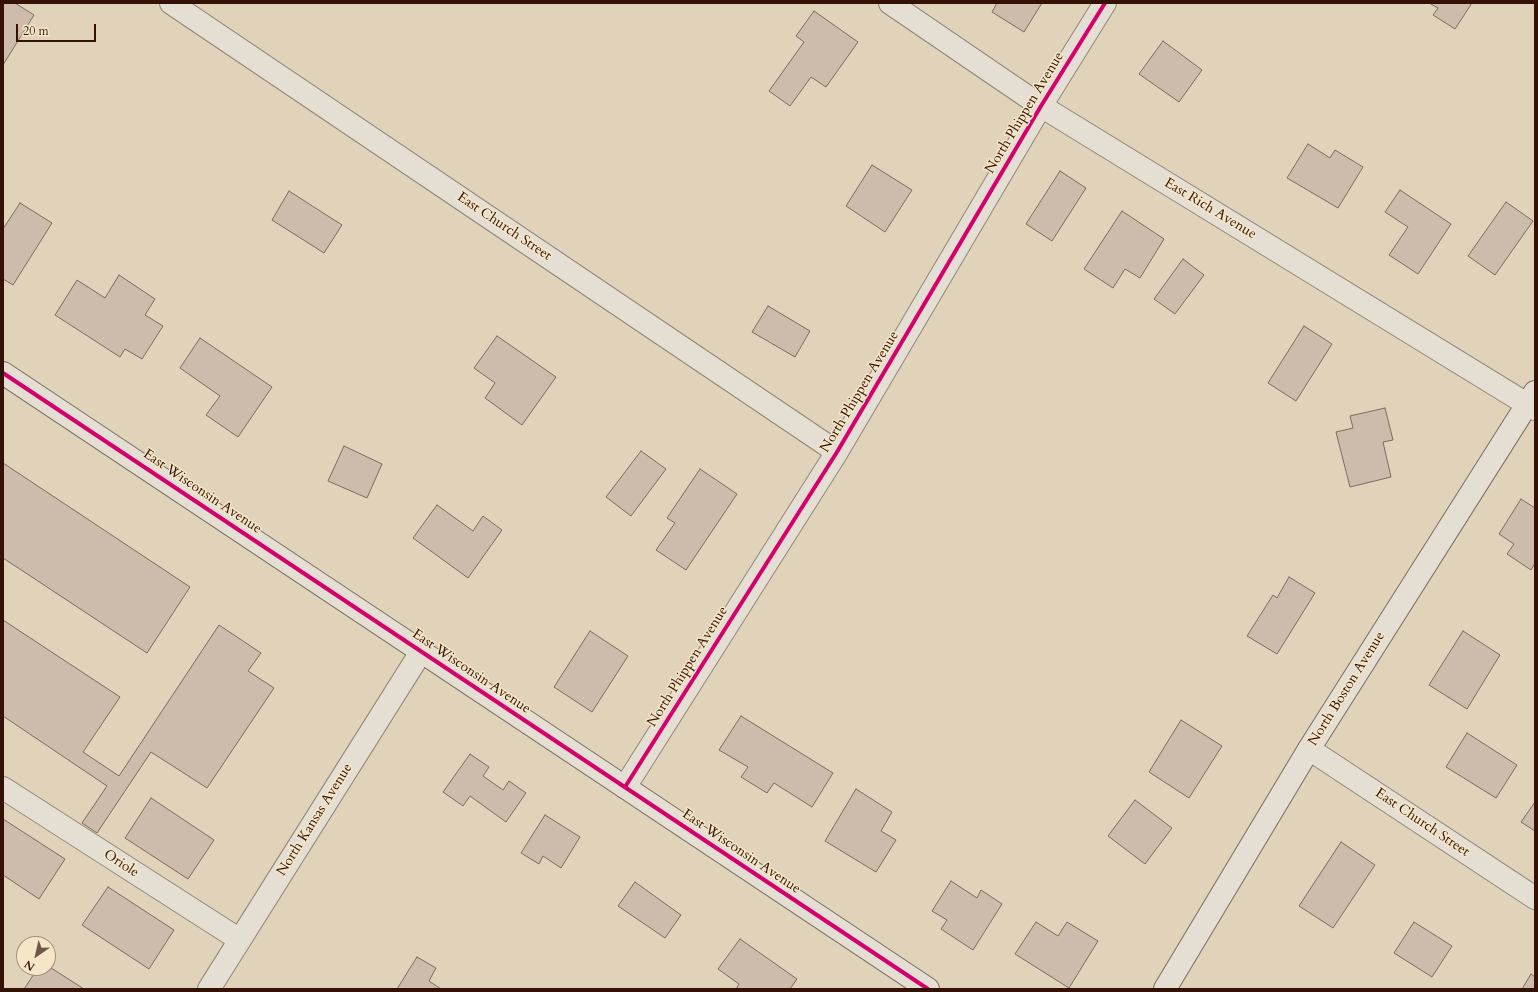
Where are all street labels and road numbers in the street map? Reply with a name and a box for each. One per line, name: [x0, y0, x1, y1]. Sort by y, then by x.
street label: North Phippen Avenue: [982, 49, 1068, 177]
street label: East Rich Avenue: [1161, 175, 1259, 243]
street label: East Church Street: [454, 189, 554, 265]
street label: North Phippen Avenue: [817, 328, 903, 456]
street label: East Wisconsin Avenue: [140, 446, 264, 538]
street label: North Phippen Avenue: [644, 604, 732, 730]
street label: East Wisconsin Avenue: [409, 626, 533, 718]
street label: North Boston Avenue: [1305, 629, 1389, 749]
street label: North Kansas Avenue: [274, 761, 356, 879]
street label: East Church Street: [1372, 785, 1472, 861]
street label: East Wisconsin Avenue: [679, 806, 803, 898]
street label: Oriole: [100, 846, 142, 882]

